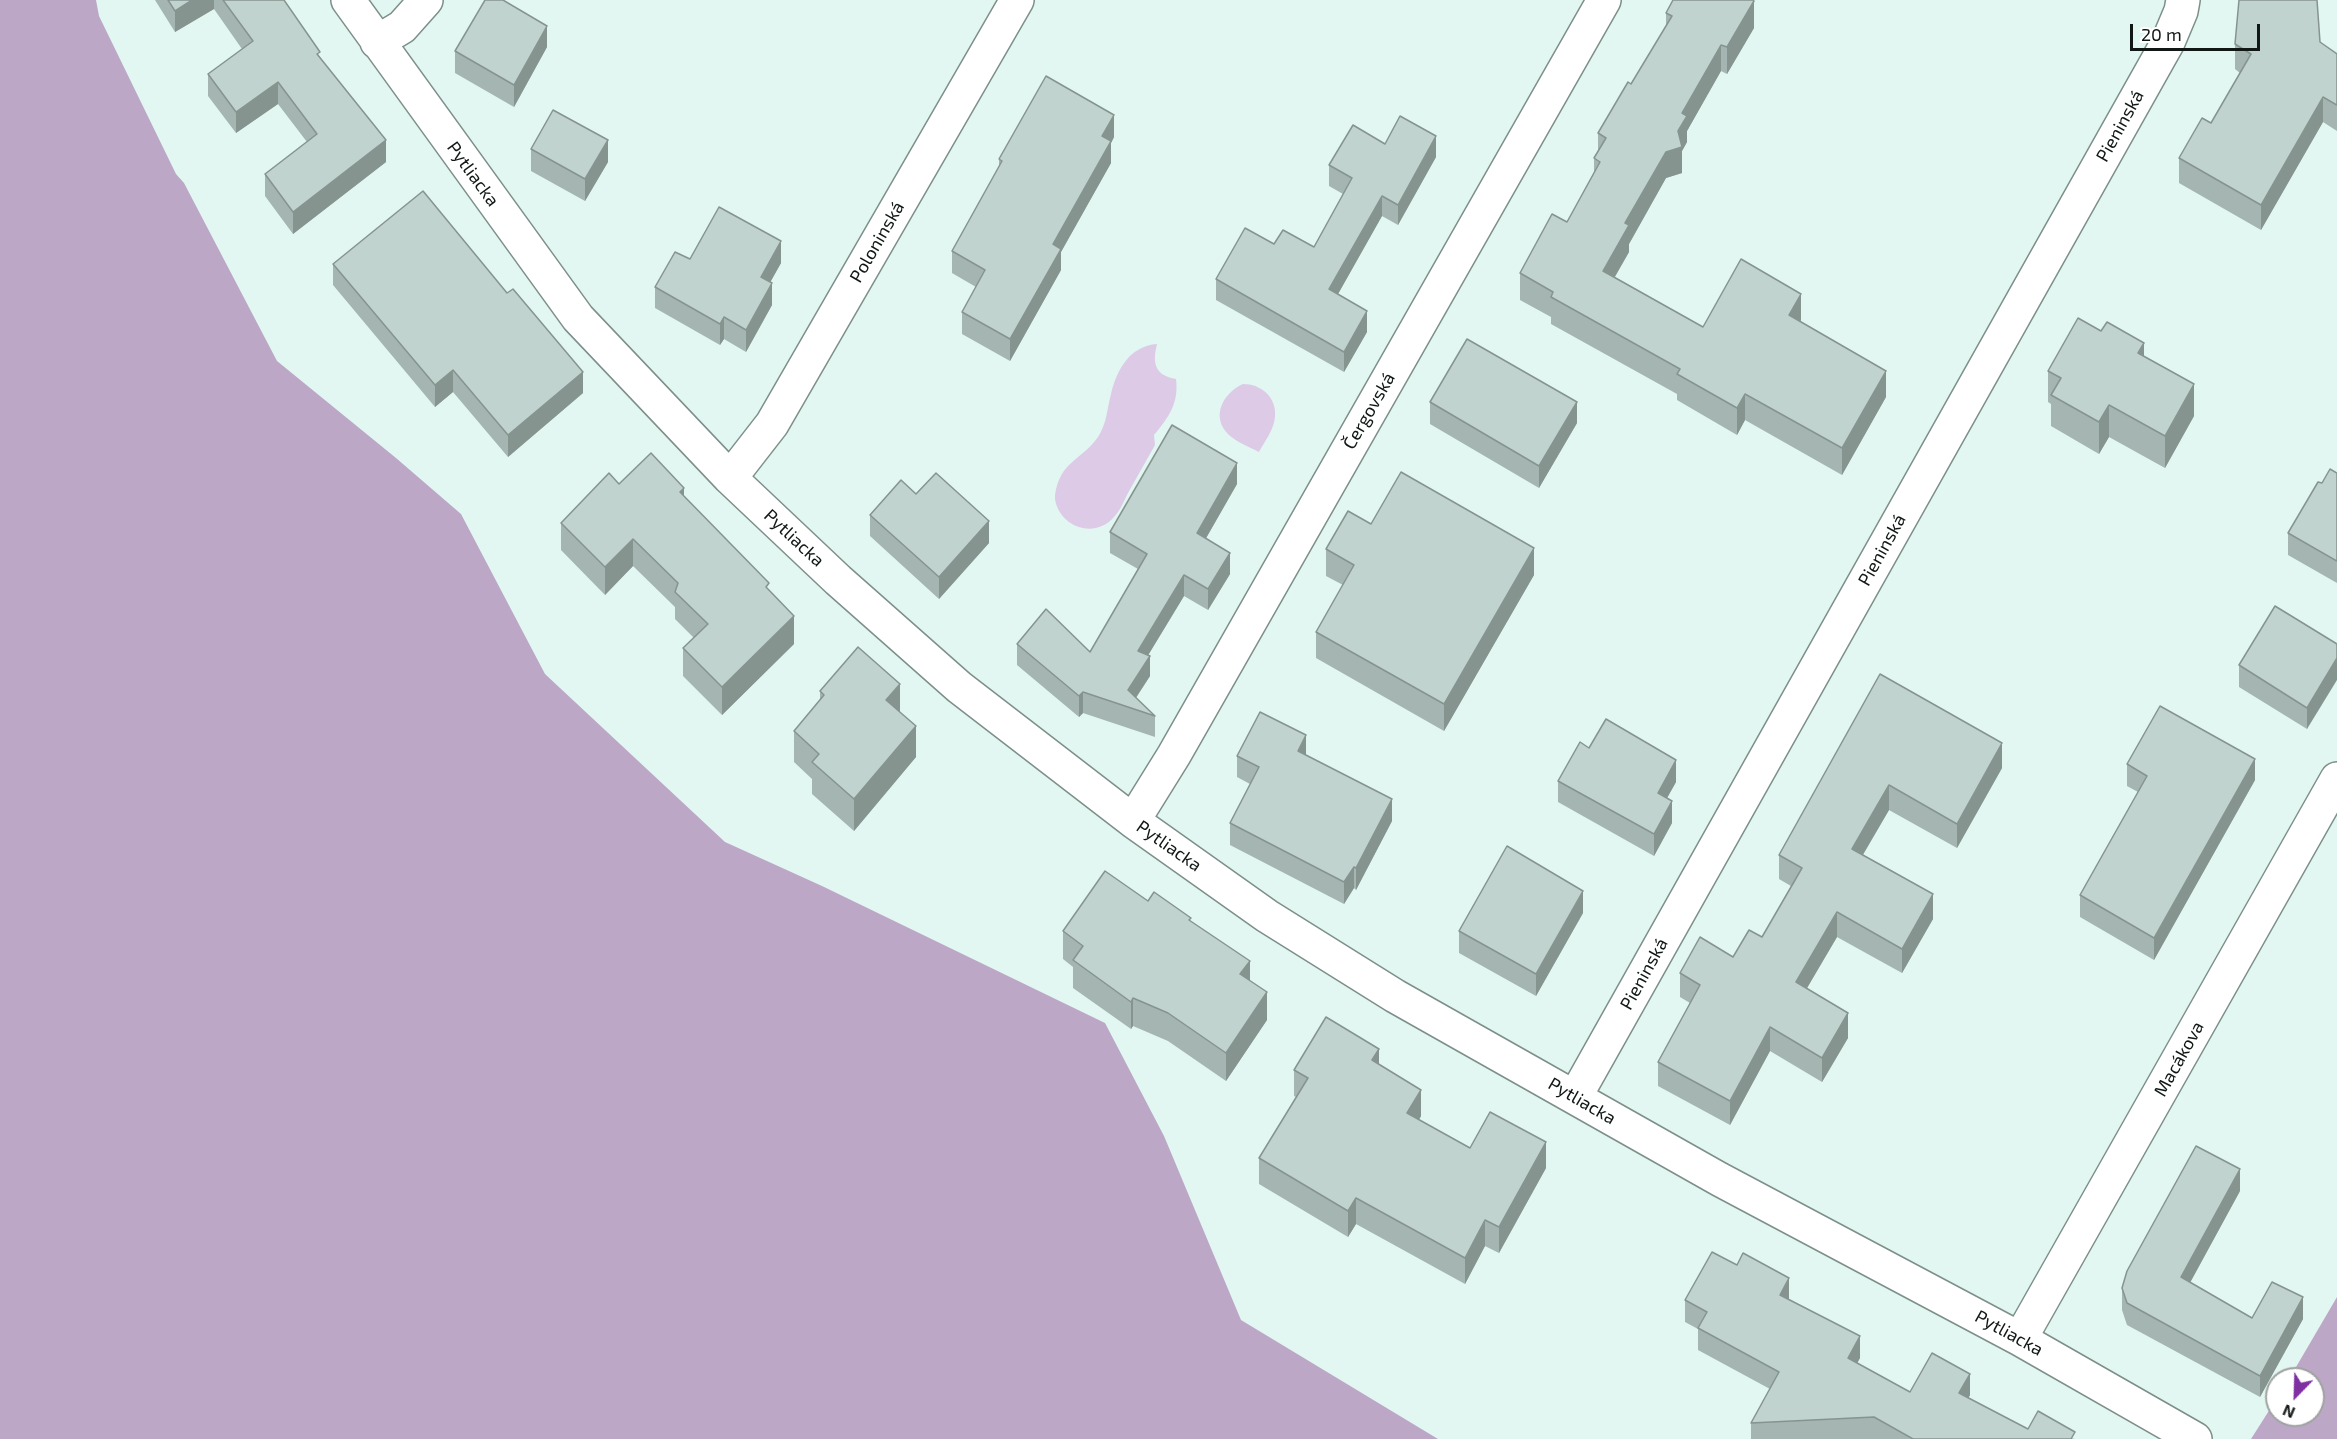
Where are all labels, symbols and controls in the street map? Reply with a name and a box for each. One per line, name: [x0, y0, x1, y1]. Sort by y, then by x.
scale bar: [2133, 12, 2264, 50]
text: 20 m: [2141, 23, 2182, 45]
street label: Pieninská: [2092, 87, 2148, 165]
street label: Pytliacka: [442, 138, 504, 210]
street label: Poloninská: [845, 198, 909, 286]
street label: Čergovská: [1338, 369, 1400, 453]
street label: Pytliacka: [759, 505, 829, 571]
street label: Pieninská: [1854, 511, 1910, 589]
street label: Pytliacka: [1132, 816, 1206, 876]
street label: Pieninská: [1616, 935, 1672, 1013]
street label: Macákova: [2150, 1018, 2208, 1100]
street label: Pytliacka: [1544, 1073, 1620, 1129]
street label: Pytliacka: [1971, 1305, 2047, 1361]
north arrow: [2265, 1367, 2325, 1427]
text: N: [2280, 1401, 2298, 1423]

